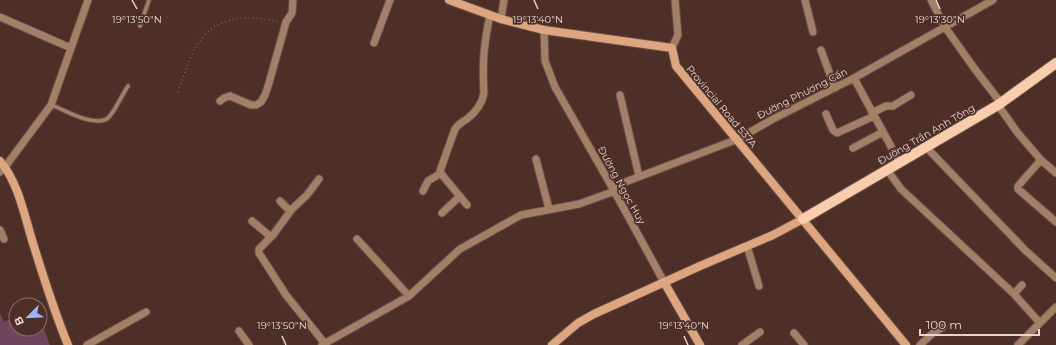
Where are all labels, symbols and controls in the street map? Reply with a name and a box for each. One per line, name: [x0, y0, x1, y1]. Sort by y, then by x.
text: 19°13'50"N: [112, 13, 162, 26]
text: 19°13'40"N: [513, 13, 563, 26]
text: 19°13'30"N: [915, 13, 965, 26]
street label: Provincial Road 537A: [683, 62, 760, 151]
street label: Đường Phương Cấn: [755, 65, 850, 122]
street label: Đường Trần Anh Tông: [875, 101, 977, 168]
street label: Đường Ngọc Huy: [595, 144, 649, 227]
north arrow: [8, 297, 48, 337]
scale bar: [920, 311, 1039, 337]
text: B: [11, 314, 27, 328]
text: 100 m: [926, 317, 962, 332]
text: 19°13'50"N: [257, 319, 307, 332]
text: 19°13'40"N: [659, 319, 709, 332]

